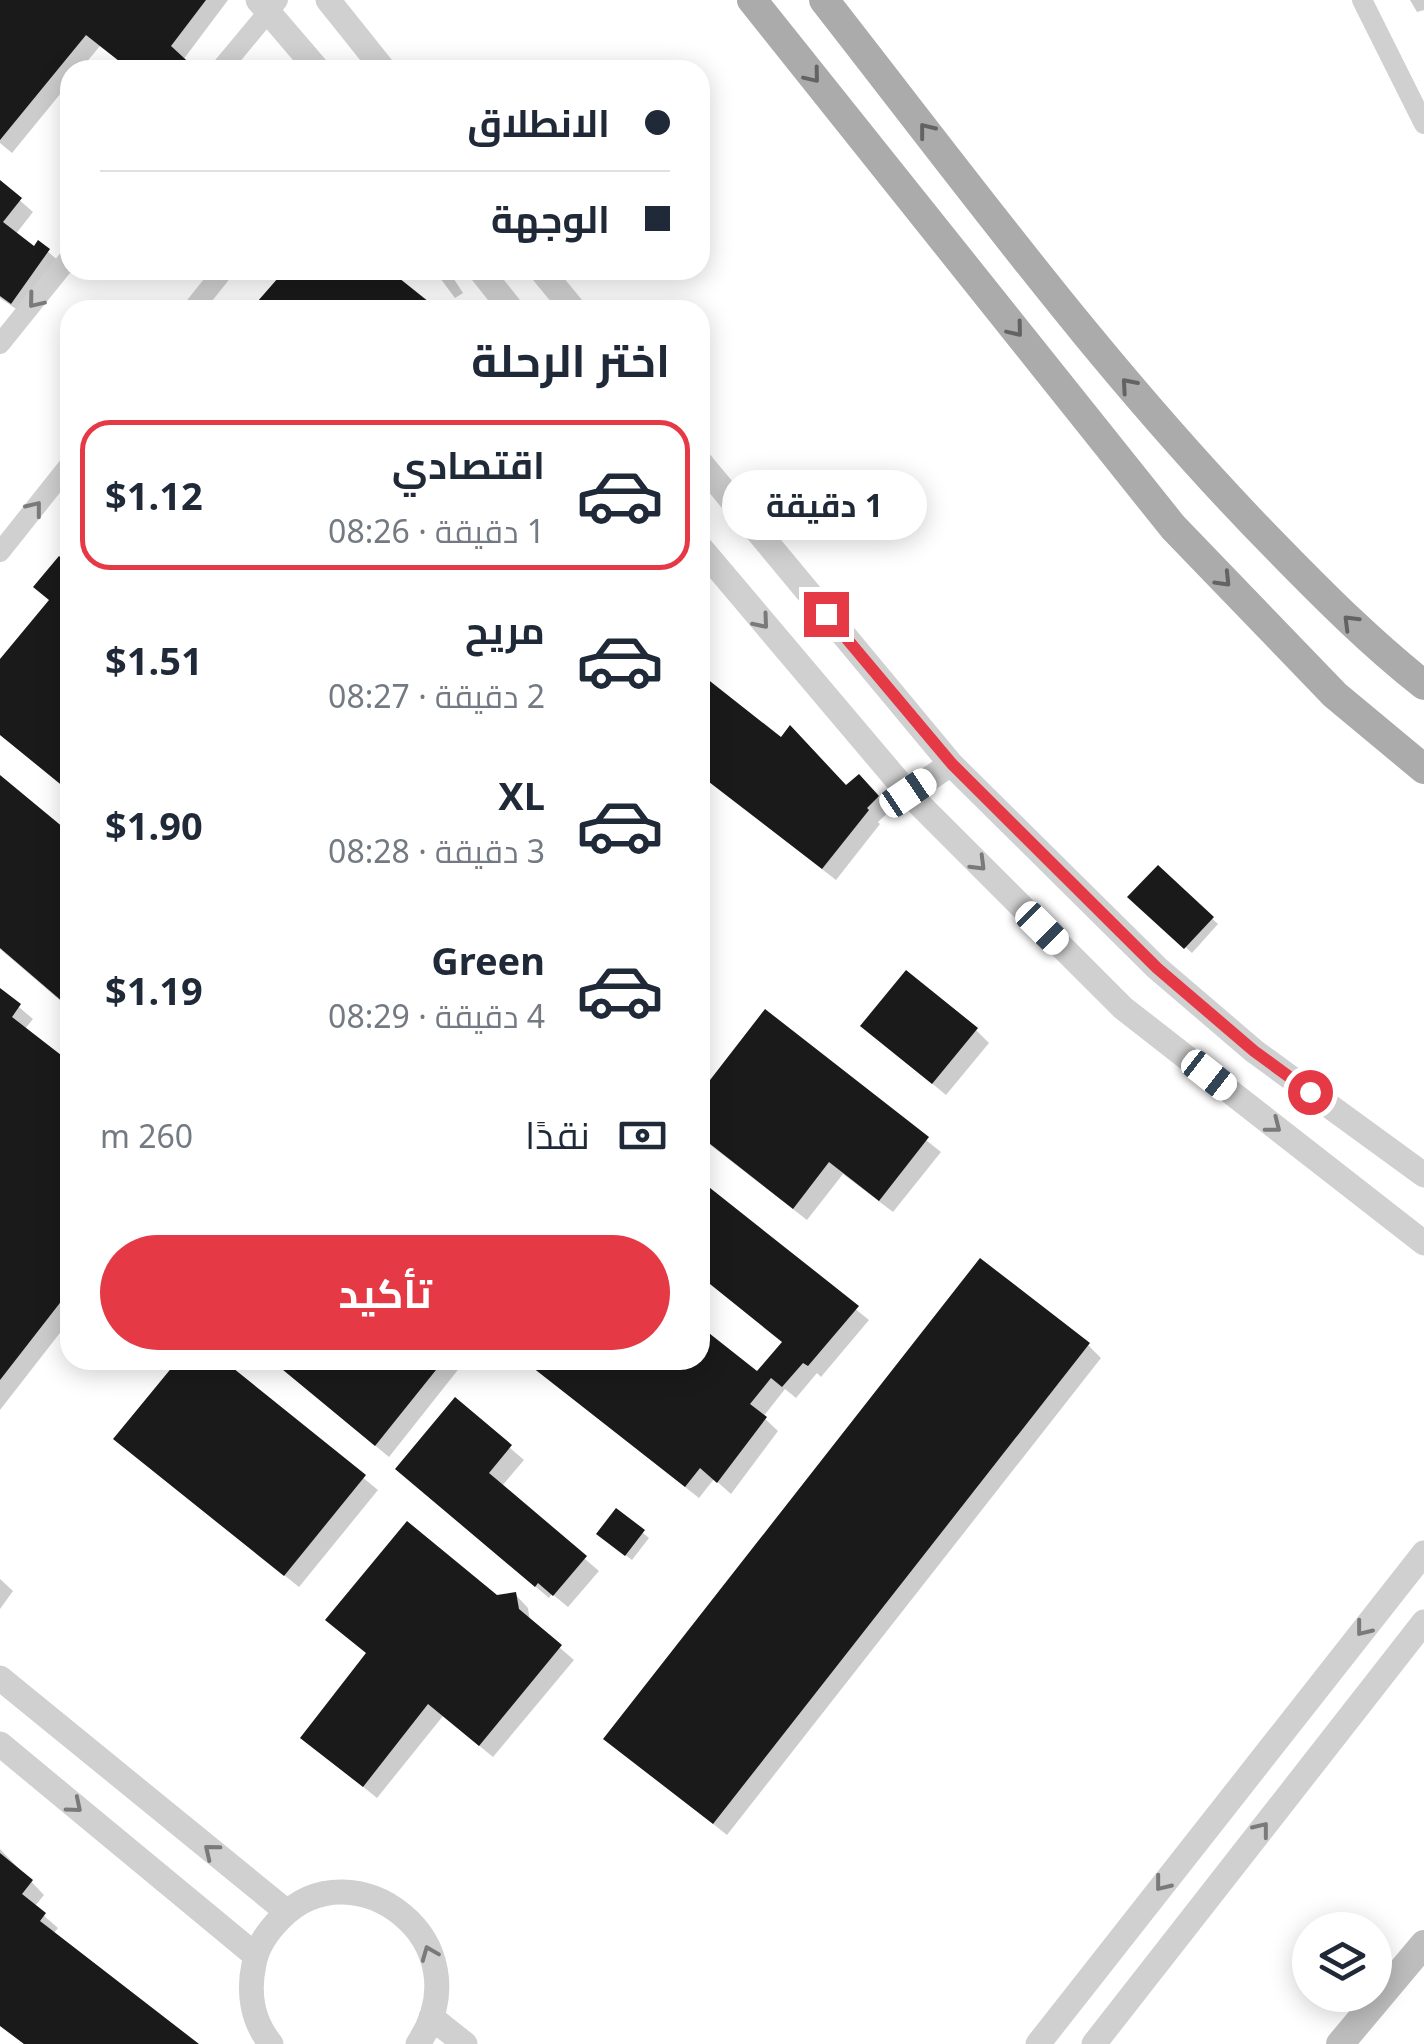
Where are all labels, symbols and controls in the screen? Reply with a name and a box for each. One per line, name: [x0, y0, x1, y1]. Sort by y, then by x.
one-way arrow: [801, 65, 819, 83]
text: الانطلاق: [467, 96, 610, 148]
one-way arrow: [920, 123, 938, 141]
text: الوجهة: [491, 192, 610, 244]
one-way arrow: [29, 289, 47, 307]
one-way arrow: [1004, 319, 1022, 337]
text: اختر الرحلة: [471, 329, 670, 390]
one-way arrow: [1121, 378, 1139, 397]
text: اقتصادي: [392, 438, 545, 490]
icon: car: [575, 450, 665, 540]
text: $1.12: [105, 469, 203, 521]
callout: 1 دقيقة: [724, 469, 928, 539]
text: 1 دقيقة: [766, 483, 883, 526]
one-way arrow: [23, 501, 41, 519]
text: 1 دقيقة · 08:26: [328, 509, 545, 552]
one-way arrow: [1212, 568, 1230, 586]
route end: [804, 592, 849, 637]
text: مريح: [465, 603, 545, 655]
one-way arrow: [750, 611, 768, 629]
icon: car: [575, 615, 665, 705]
one-way arrow: [1344, 615, 1362, 633]
text: $1.51: [105, 634, 203, 686]
text: 2 دقيقة · 08:27: [328, 674, 545, 717]
car: [875, 764, 941, 822]
text: XL: [498, 769, 545, 821]
icon: car: [575, 780, 665, 870]
text: $1.90: [105, 799, 203, 851]
text: 3 دقيقة · 08:28: [328, 829, 545, 872]
one-way arrow: [967, 852, 985, 870]
car: [1010, 896, 1074, 960]
text: Green: [431, 934, 545, 986]
icon: car: [575, 945, 665, 1035]
text: $1.19: [105, 964, 203, 1016]
text: 4 دقيقة · 08:29: [328, 994, 545, 1037]
car: [1176, 1045, 1242, 1105]
route start: [1288, 1070, 1333, 1115]
text: نقدًا: [525, 1108, 590, 1160]
icon: cash: [615, 1108, 670, 1163]
text: 260 m: [100, 1114, 193, 1157]
one-way arrow: [1262, 1114, 1280, 1131]
button: تأكيد: [100, 1235, 670, 1350]
one-way arrow: [1358, 1618, 1375, 1636]
one-way arrow: [64, 1795, 82, 1813]
one-way arrow: [1250, 1823, 1268, 1841]
one-way arrow: [205, 1844, 223, 1862]
one-way arrow: [1156, 1873, 1174, 1891]
map controls: [1292, 1912, 1392, 2012]
button: layers: [1292, 1912, 1392, 2012]
one-way arrow: [420, 1945, 440, 1963]

